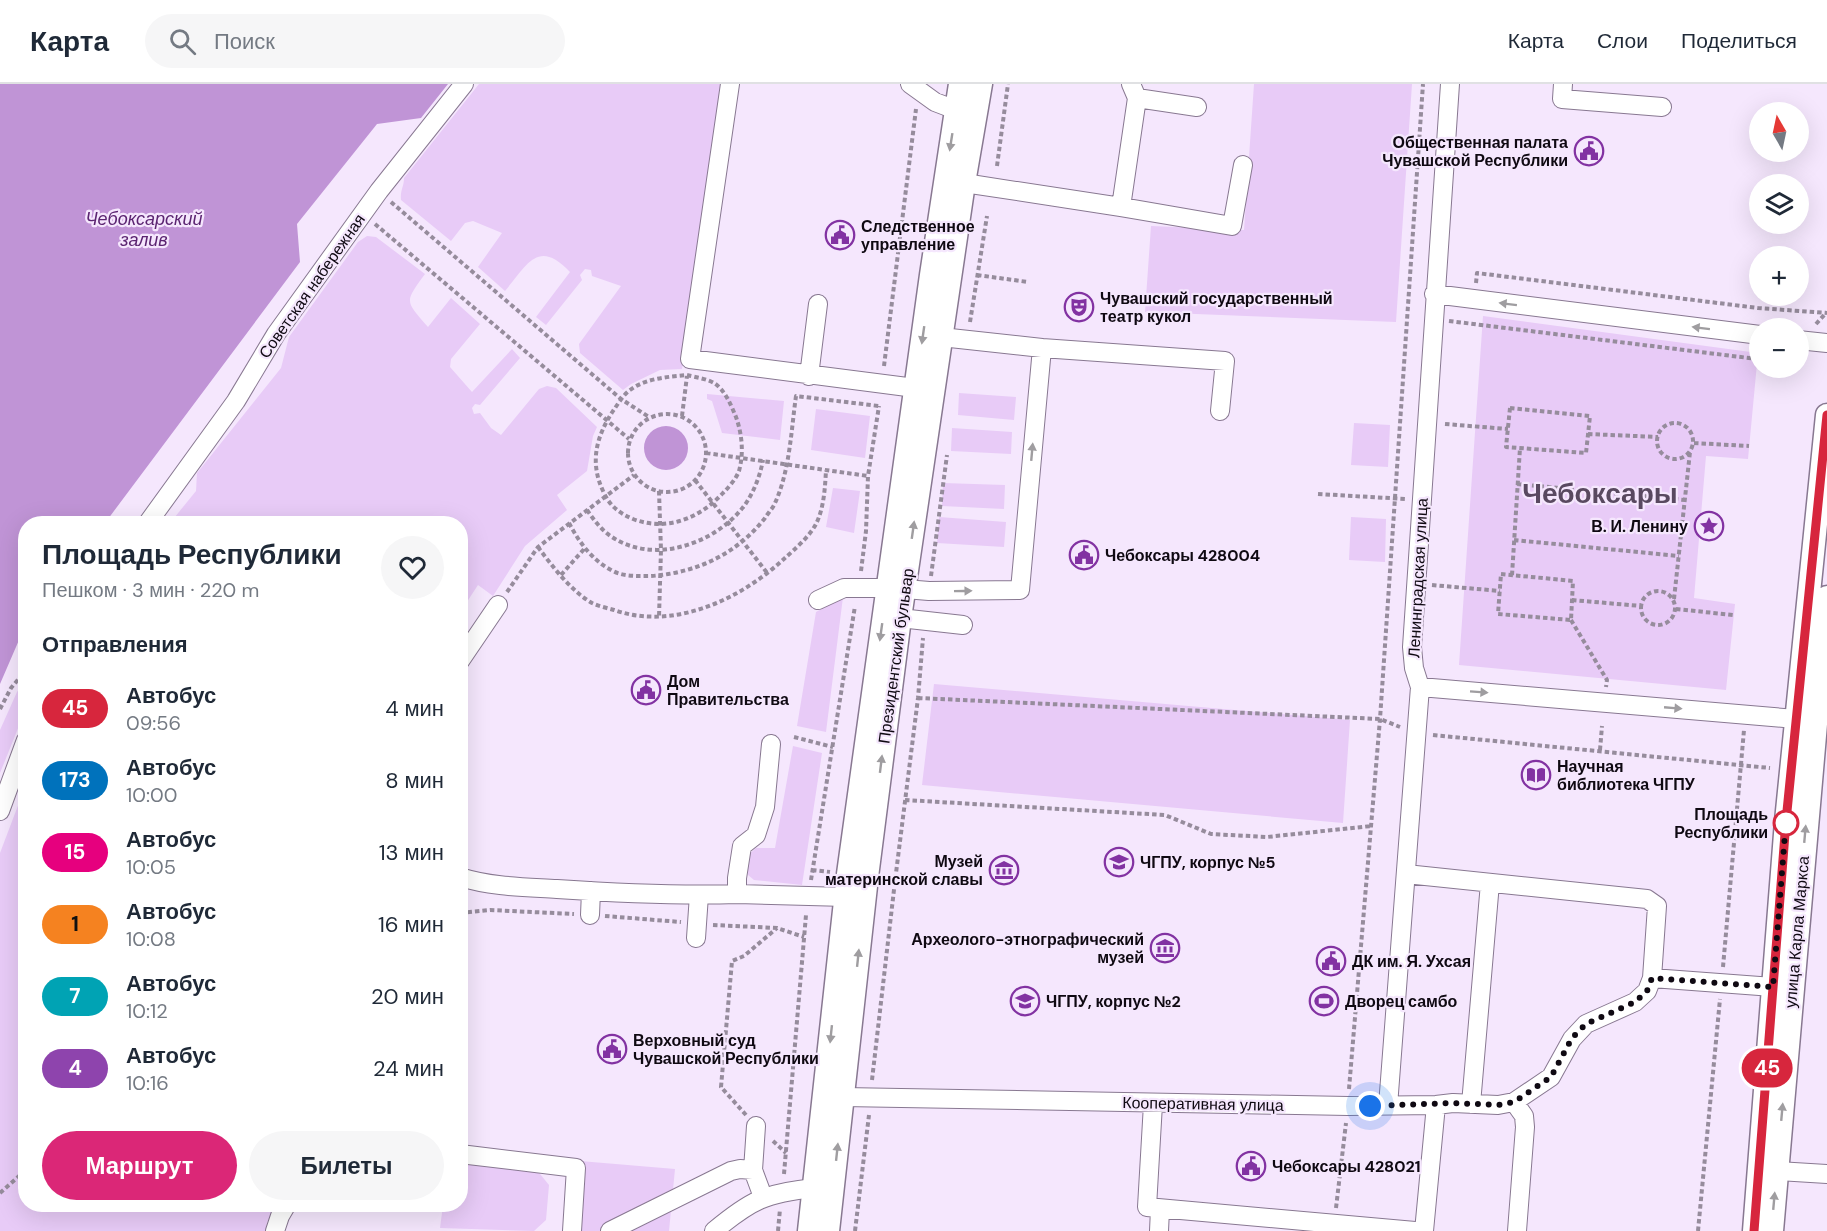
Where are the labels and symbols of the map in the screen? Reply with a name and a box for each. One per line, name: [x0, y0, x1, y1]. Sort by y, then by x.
north arrow: [1749, 102, 1809, 162]
one-way arrow: [947, 132, 956, 151]
place label: Общественная палата Чувашской Республики: [1382, 132, 1568, 171]
public building icon: Общественная палата Чувашской Республики: [1573, 135, 1605, 167]
water label: Чебоксарский залив: [85, 207, 203, 252]
street label: Советская набережная: [254, 210, 370, 362]
place label: Следственное управление: [861, 216, 975, 255]
public building icon: Следственное управление: [824, 219, 856, 251]
place label: Чувашский государственный театр кукол: [1100, 288, 1333, 327]
theatre icon: Чувашский государственный театр кукол: [1063, 291, 1095, 323]
one-way arrow: [1498, 299, 1517, 308]
one-way arrow: [1692, 323, 1711, 333]
one-way arrow: [918, 325, 927, 344]
one-way arrow: [1027, 443, 1037, 462]
district label: Чебоксары: [1522, 475, 1678, 512]
street label: Ленинградская улица: [1403, 497, 1433, 659]
place icon: В. И. Ленину: [1693, 510, 1725, 542]
place label: В. И. Ленину: [1591, 516, 1688, 537]
one-way arrow: [909, 520, 918, 539]
public building icon: Чебоксары 428004: [1068, 539, 1100, 571]
place label: Чебоксары 428004: [1105, 545, 1260, 566]
street label: Президентский бульвар: [873, 567, 919, 745]
one-way arrow: [953, 586, 972, 596]
one-way arrow: [876, 622, 886, 641]
place label: Дом Правительства: [667, 671, 789, 710]
public building icon: Дом Правительства: [630, 674, 662, 706]
one-way arrow: [1469, 687, 1488, 697]
one-way arrow: [1664, 703, 1683, 713]
one-way arrow: [877, 755, 886, 774]
place label: Научная библиотека ЧГПУ: [1557, 756, 1696, 795]
library icon: Научная библиотека ЧГПУ: [1520, 759, 1552, 791]
place label: Площадь Республики: [1674, 804, 1768, 843]
marker: Площадь Республики: [1773, 810, 1799, 836]
one-way arrow: [1800, 825, 1810, 844]
school or university icon: ЧГПУ, корпус №5: [1103, 846, 1135, 878]
place label: Музей материнской славы: [825, 851, 983, 890]
place label: ЧГПУ, корпус №5: [1140, 852, 1275, 873]
museum icon: Музей материнской славы: [988, 854, 1020, 886]
street label: улица Карла Маркса: [1780, 855, 1814, 1009]
place label: Археолого-этнографический музей: [911, 929, 1144, 968]
museum icon: Археолого-этнографический музей: [1149, 932, 1181, 964]
public building icon: ДК им. Я. Ухсая: [1315, 945, 1347, 977]
one-way arrow: [853, 949, 863, 968]
place label: ДК им. Я. Ухсая: [1352, 951, 1471, 972]
school or university icon: ЧГПУ, корпус №2: [1009, 985, 1041, 1017]
sports icon: Дворец самбо: [1308, 985, 1340, 1017]
place label: ЧГПУ, корпус №2: [1046, 991, 1181, 1012]
place label: Дворец самбо: [1345, 991, 1458, 1012]
one-way arrow: [826, 1024, 836, 1043]
place label: Верховный суд Чувашской Республики: [633, 1030, 819, 1069]
public building icon: Верховный суд Чувашской Республики: [596, 1033, 628, 1065]
line badge: 45: [1740, 1048, 1794, 1088]
your location: [1355, 1091, 1385, 1121]
street label: Кооперативная улица: [1122, 1092, 1284, 1116]
one-way arrow: [1777, 1103, 1786, 1122]
one-way arrow: [832, 1142, 842, 1161]
public building icon: Чебоксары 428021: [1235, 1150, 1267, 1182]
place label: Чебоксары 428021: [1272, 1156, 1420, 1177]
one-way arrow: [1769, 1191, 1779, 1210]

